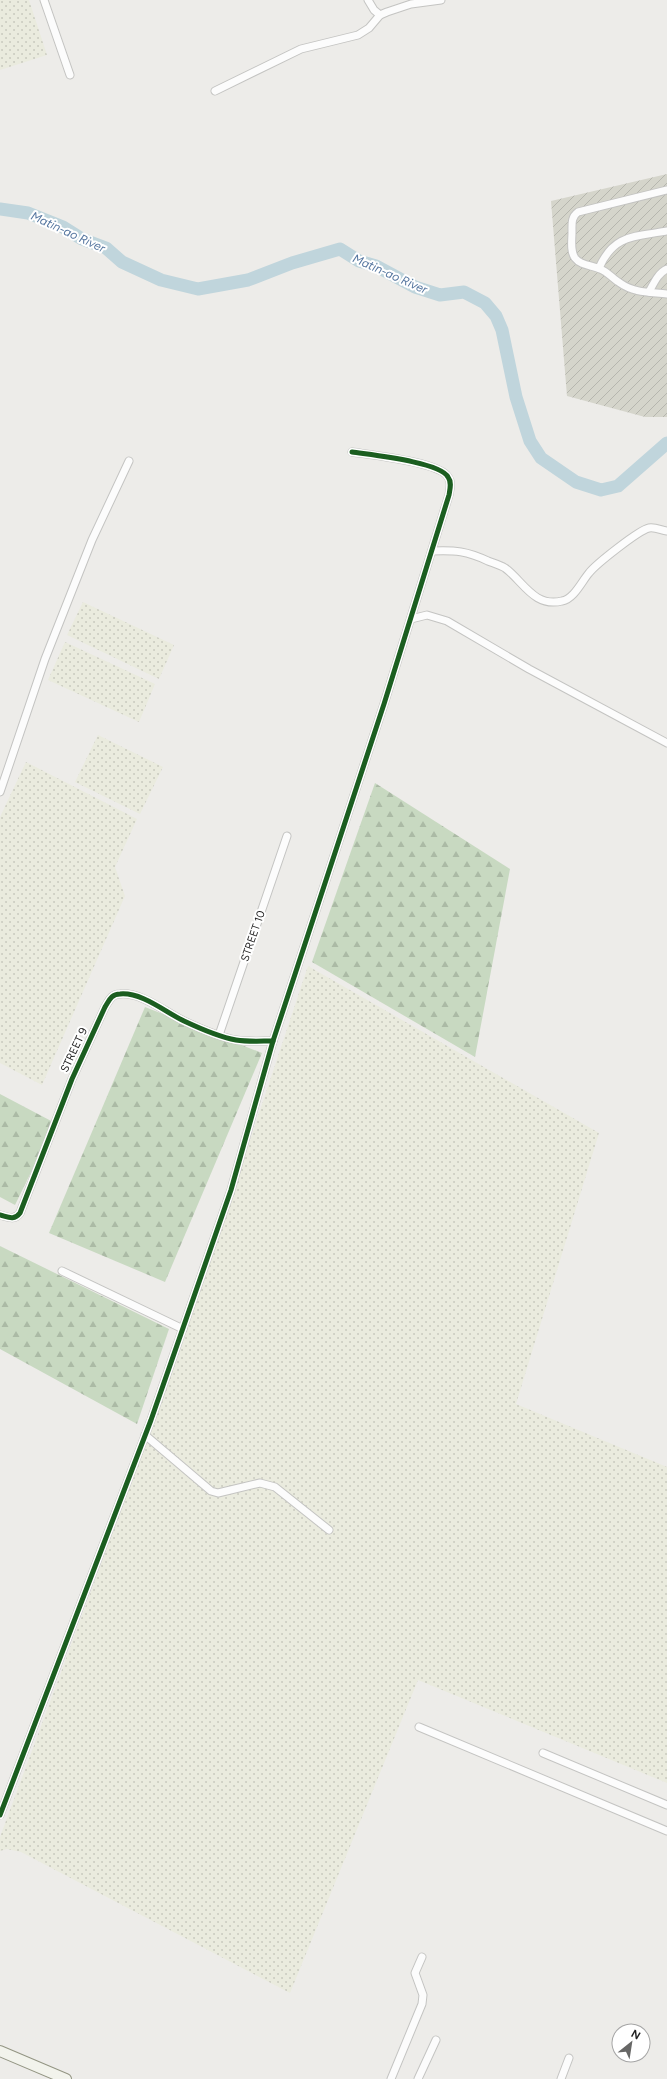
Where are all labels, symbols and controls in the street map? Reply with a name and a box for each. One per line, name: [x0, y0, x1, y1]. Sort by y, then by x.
water label: Matin-ao River: [29, 209, 108, 256]
water label: Matin-ao River: [350, 251, 430, 297]
street label: STREET 10: [238, 909, 268, 963]
street label: STREET 9: [58, 1026, 90, 1074]
north arrow: [611, 2023, 651, 2063]
text: N: [629, 2027, 643, 2043]

